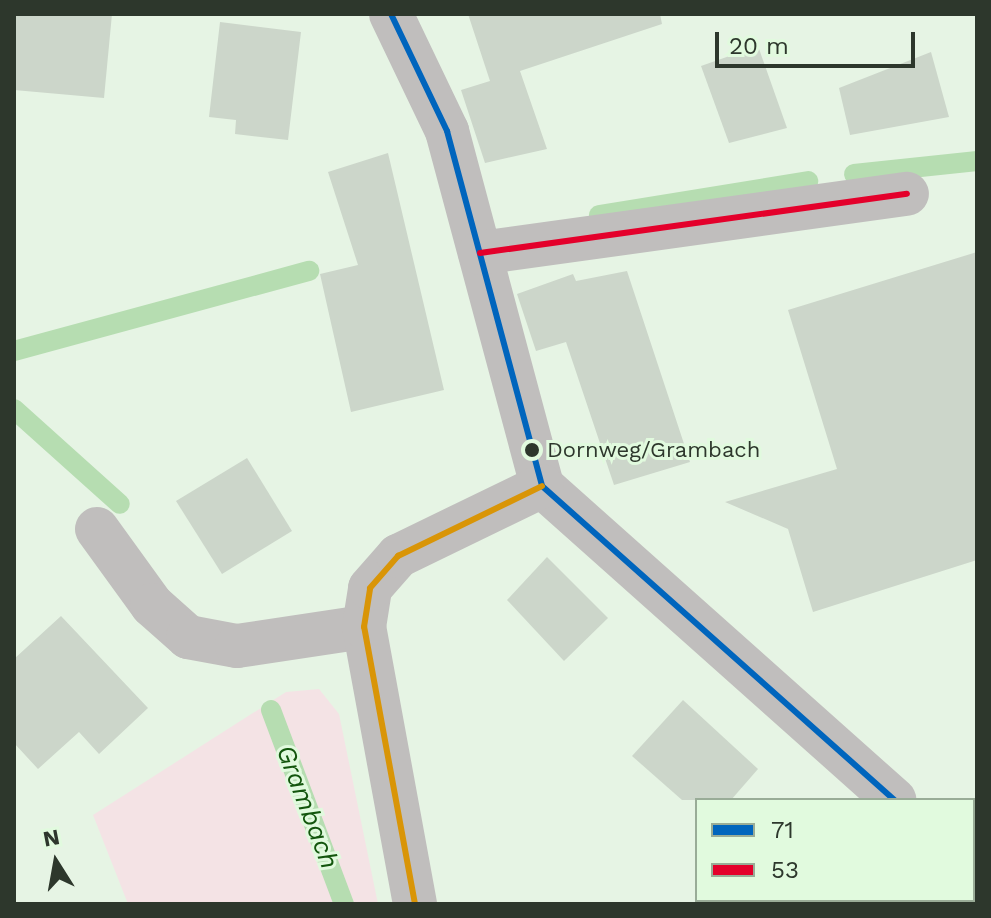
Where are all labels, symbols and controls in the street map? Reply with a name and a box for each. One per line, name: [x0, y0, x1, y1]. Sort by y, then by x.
scale bar: [719, 16, 919, 66]
text: 20 m: [729, 32, 789, 60]
place label: Dornweg/Grambach: [547, 437, 760, 463]
marker: Dornweg/Grambach: [524, 442, 540, 458]
water label: Grambach: [269, 741, 345, 873]
legend: [695, 798, 975, 902]
text: 71: [771, 816, 794, 844]
north arrow: [16, 822, 96, 902]
text: N: [41, 824, 62, 852]
text: 53: [771, 856, 799, 884]

